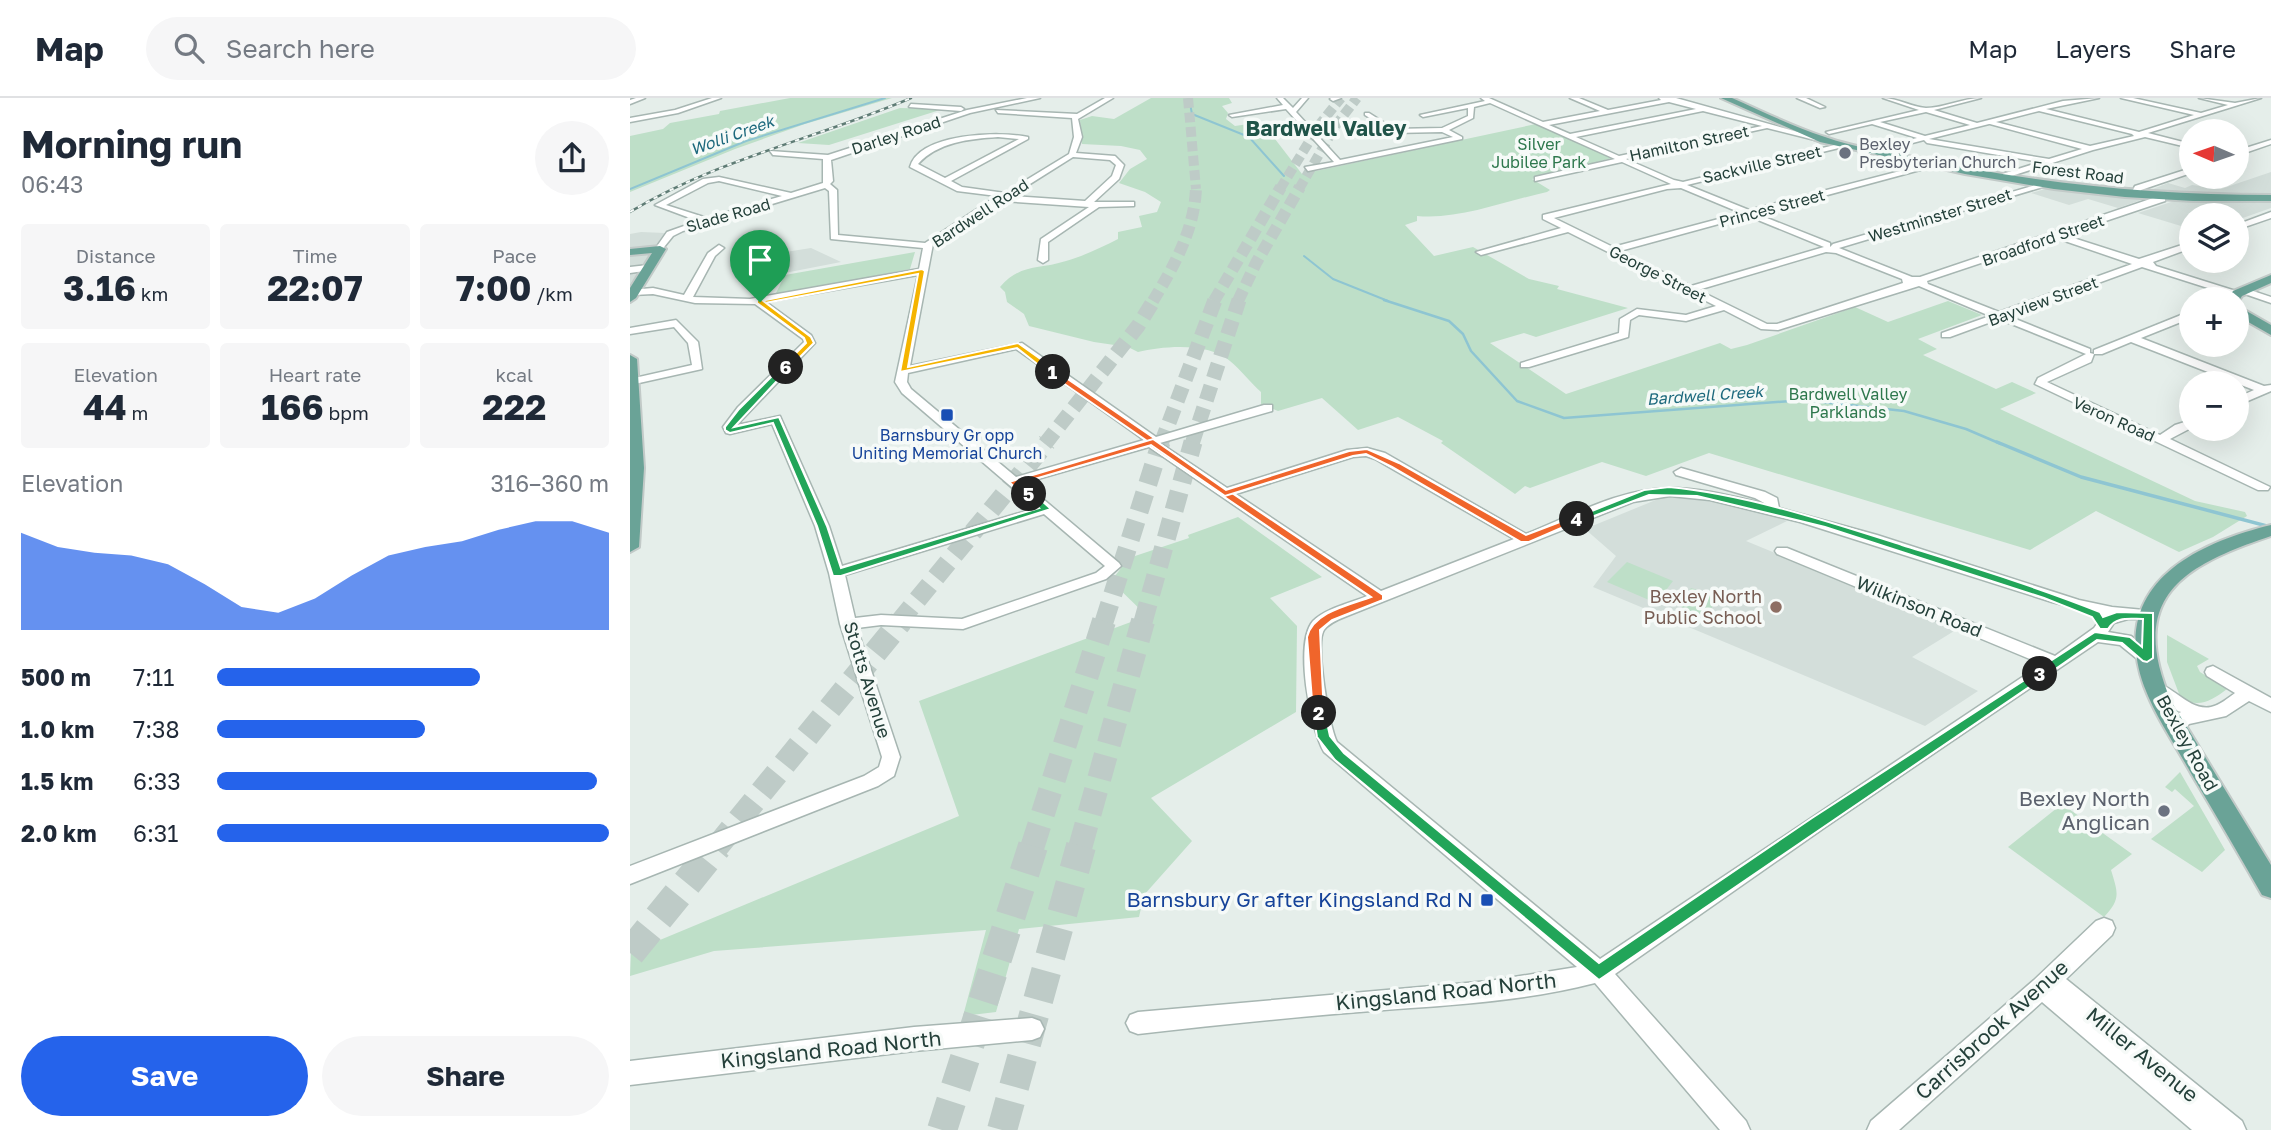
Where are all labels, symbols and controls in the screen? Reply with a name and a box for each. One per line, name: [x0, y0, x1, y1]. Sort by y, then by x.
search box: [146, 17, 636, 80]
text: Map: [35, 29, 104, 68]
icon: search: [170, 29, 208, 67]
text: Search here: [226, 33, 375, 64]
text: Map: [1968, 34, 2017, 63]
text: Layers: [2055, 34, 2131, 63]
text: Share: [2169, 34, 2236, 63]
water label: Wolli Creek: [688, 110, 778, 159]
street label: Darley Road: [849, 111, 943, 159]
district label: Bardwell Valley: [1245, 115, 1407, 141]
north arrow: [2179, 119, 2249, 189]
map controls: [2179, 119, 2249, 441]
text: Morning run: [21, 121, 242, 166]
button: share: [535, 121, 609, 195]
street label: Hamilton Street: [1627, 121, 1751, 165]
park label: Silver Jubilee Park: [1492, 134, 1586, 172]
place label: Bexley Presbyterian Church: [1859, 134, 2016, 172]
street label: Sackville Street: [1701, 141, 1823, 187]
marker: Bexley Presbyterian Church: [1837, 145, 1853, 161]
street label: Forest Road: [2031, 156, 2125, 188]
text: 06:43: [21, 170, 84, 198]
street label: Bardwell Road: [928, 174, 1032, 252]
street label: Princes Street: [1717, 184, 1827, 232]
street label: Westminster Street: [1866, 184, 2014, 246]
street label: Slade Road: [684, 193, 772, 237]
button: layers: [2179, 203, 2249, 273]
street label: Broadford Street: [1979, 210, 2107, 270]
pin: [730, 230, 790, 302]
icon: arrive: [741, 241, 779, 279]
street label: George Street: [1606, 241, 1710, 307]
text: Distance: [76, 244, 156, 267]
text: Time: [293, 244, 337, 267]
text: Pace: [492, 244, 537, 267]
text: 3.16: [63, 267, 136, 309]
text: 22:07: [267, 267, 363, 309]
text: 7:00: [456, 267, 532, 309]
street label: Bayview Street: [1985, 272, 2101, 330]
text: km: [136, 282, 168, 305]
text: /km: [532, 282, 573, 305]
button: +: [2179, 287, 2249, 357]
pin: 6: [768, 350, 804, 384]
pin: 1: [1036, 354, 1070, 390]
text: 6: [779, 355, 792, 378]
text: 1: [1048, 360, 1057, 383]
text: Elevation: [73, 363, 158, 386]
text: Heart rate: [269, 363, 361, 386]
text: kcal: [496, 363, 533, 386]
button: −: [2179, 371, 2249, 441]
water label: Bardwell Creek: [1646, 381, 1766, 409]
park label: Bardwell Valley Parklands: [1789, 384, 1907, 422]
text: 44: [83, 386, 127, 428]
text: 166: [261, 386, 324, 428]
text: 222: [482, 386, 546, 428]
street label: Veron Road: [2070, 392, 2158, 446]
text: m: [127, 401, 148, 424]
text: bpm: [324, 401, 369, 424]
marker: Barnsbury Gr opp Uniting Memorial Church: [939, 407, 955, 423]
place label: Barnsbury Gr opp Uniting Memorial Church: [852, 425, 1042, 463]
text: Elevation: [21, 469, 123, 497]
text: 316–360 m: [491, 469, 609, 497]
pin: 5: [1012, 476, 1046, 512]
text: 5: [1023, 482, 1034, 505]
pin: 4: [1560, 502, 1594, 536]
text: 4: [1571, 507, 1582, 530]
street label: Wilkinson Road: [1853, 571, 1986, 641]
place label: Bexley North Public School: [1644, 585, 1762, 628]
marker: Bexley North Public School: [1768, 599, 1784, 615]
street label: Stotts Avenue: [840, 619, 896, 741]
pin: 3: [2022, 656, 2058, 692]
text: 3: [2034, 662, 2045, 685]
text: 500 m: [21, 663, 91, 691]
text: 7:11: [133, 663, 174, 691]
street label: Bexley Road: [2152, 691, 2223, 794]
pin: 2: [1302, 696, 1336, 730]
text: 2: [1313, 701, 1324, 724]
text: 1.0 km: [21, 715, 94, 743]
text: 7:38: [133, 715, 180, 743]
text: 1.5 km: [21, 767, 93, 795]
text: 6:33: [133, 767, 181, 795]
place label: Bexley North Anglican: [2019, 785, 2150, 835]
marker: Bexley North Anglican: [2156, 803, 2172, 819]
text: 2.0 km: [21, 819, 97, 847]
text: 6:31: [133, 819, 178, 847]
place label: Barnsbury Gr after Kingsland Rd N: [1126, 886, 1473, 912]
marker: Barnsbury Gr after Kingsland Rd N: [1479, 892, 1495, 908]
street label: Carrisbrook Avenue: [1910, 954, 2073, 1105]
street label: Kingsland Road North: [1334, 966, 1558, 1016]
street label: Miller Avenue: [2081, 1001, 2204, 1107]
street label: Kingsland Road North: [719, 1024, 943, 1074]
button: Save: [21, 1036, 308, 1116]
button: Share: [322, 1036, 609, 1116]

